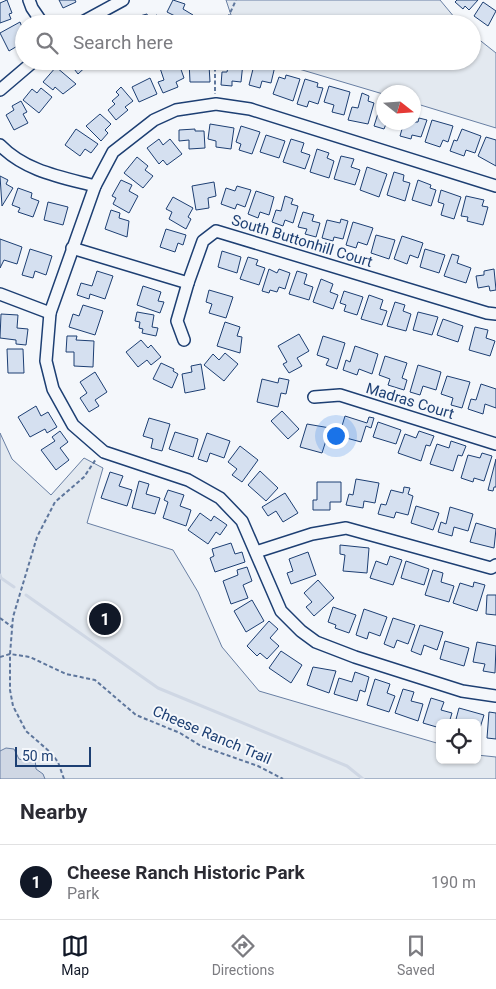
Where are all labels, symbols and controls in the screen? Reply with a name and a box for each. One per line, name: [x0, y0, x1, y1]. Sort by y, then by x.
search box: [15, 15, 481, 70]
icon: search: [33, 29, 61, 57]
text: Search here: [73, 31, 173, 54]
north arrow: [376, 85, 421, 130]
street label: South Buttonhill Court: [229, 211, 375, 271]
street label: Madras Court: [364, 379, 456, 423]
your location: [323, 423, 349, 449]
pin: 1: [89, 600, 121, 638]
street label: Cheese Ranch Trail: [150, 702, 274, 768]
map controls: [436, 719, 481, 764]
button: locate: [436, 719, 481, 764]
scale bar: [15, 744, 91, 767]
text: 50 m: [22, 748, 54, 764]
text: Nearby: [20, 800, 87, 824]
text: Cheese Ranch Historic Park: [67, 861, 305, 884]
text: 1: [31, 873, 41, 892]
text: 190 m: [431, 873, 476, 892]
text: Park: [67, 884, 99, 903]
tab: Map: [61, 932, 89, 978]
tab: Directions: [212, 932, 275, 978]
tab: Saved: [397, 932, 435, 978]

